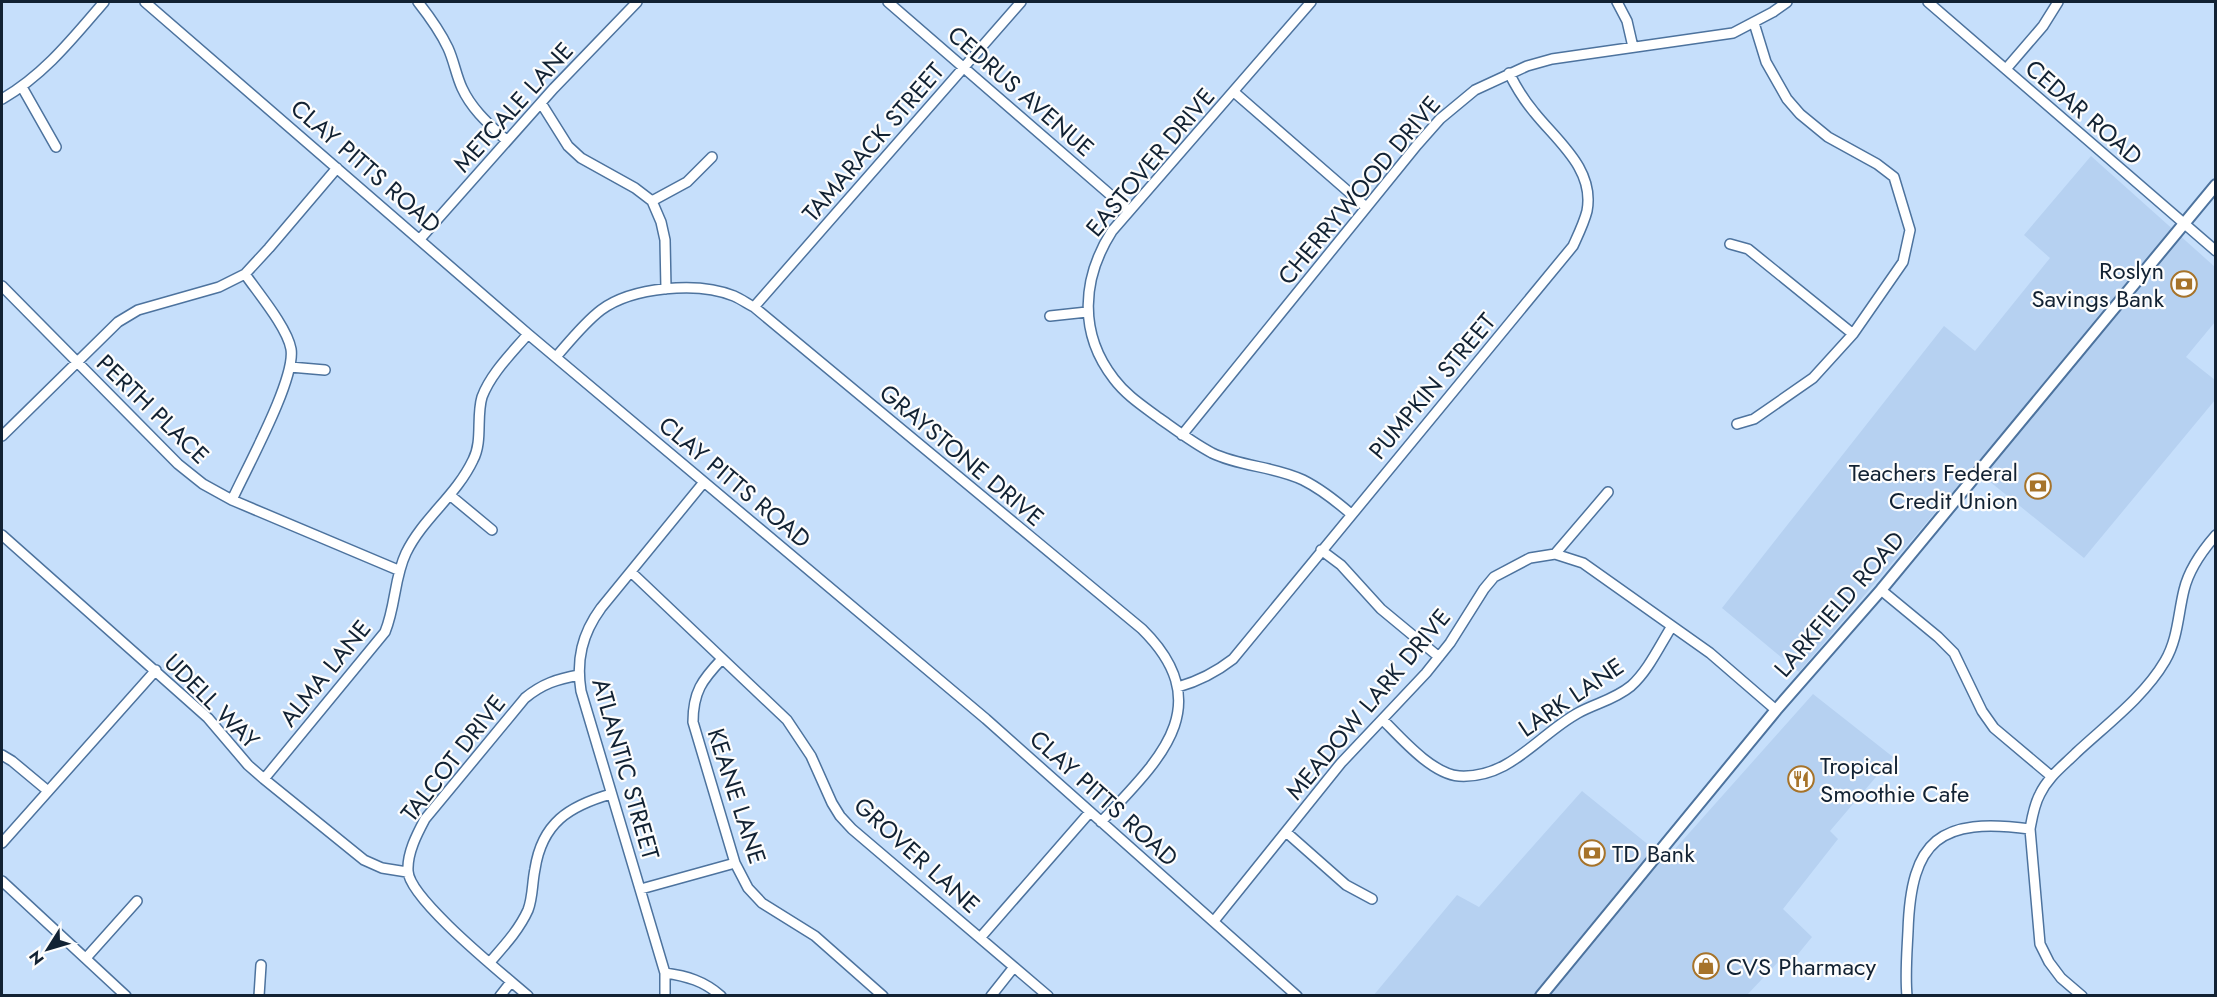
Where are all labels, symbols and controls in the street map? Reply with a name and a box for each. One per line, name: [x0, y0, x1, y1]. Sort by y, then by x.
street label: CEDRUS AVENUE: [940, 17, 1102, 165]
street label: METCALE LANE: [445, 34, 581, 180]
street label: CEDAR ROAD: [2018, 51, 2150, 173]
street label: TAMARACK STREET: [794, 55, 952, 229]
street label: EASTOVER DRIVE: [1077, 80, 1223, 244]
street label: CHERRYWOOD DRIVE: [1269, 88, 1449, 292]
street label: CLAY PITTS ROAD: [283, 91, 449, 241]
place label: Roslyn Savings Bank: [2031, 253, 2164, 316]
bank icon: Roslyn Savings Bank: [2169, 269, 2199, 299]
street label: PUMPKIN STREET: [1360, 305, 1504, 467]
street label: PERTH PLACE: [89, 346, 217, 472]
street label: GRAYSTONE DRIVE: [872, 376, 1052, 534]
street label: CLAY PITTS ROAD: [651, 408, 819, 556]
place label: Teachers Federal Credit Union: [1849, 455, 2018, 518]
bank icon: Teachers Federal Credit Union: [2023, 471, 2053, 501]
street label: LARKFIELD ROAD: [1766, 523, 1912, 685]
street label: MEADOW LARK DRIVE: [1277, 601, 1459, 807]
street label: ALMA LANE: [271, 612, 379, 734]
street label: UDELL WAY: [156, 645, 268, 757]
street label: LARK LANE: [1511, 649, 1631, 745]
street label: ATLANTIC STREET: [583, 674, 669, 864]
street label: TALCOT DRIVE: [392, 687, 514, 829]
street label: CLAY PITTS ROAD: [1022, 722, 1186, 874]
street label: KEANE LANE: [699, 724, 775, 868]
place label: Tropical Smoothie Cafe: [1820, 748, 1969, 811]
restaurant icon: Tropical Smoothie Cafe: [1786, 764, 1816, 794]
street label: GROVER LANE: [846, 789, 988, 921]
place label: TD Bank: [1612, 836, 1695, 871]
bank icon: TD Bank: [1577, 838, 1607, 868]
north arrow: [18, 919, 78, 979]
text: N: [23, 946, 49, 970]
place label: CVS Pharmacy: [1726, 949, 1877, 984]
shop icon: CVS Pharmacy: [1691, 951, 1721, 981]

